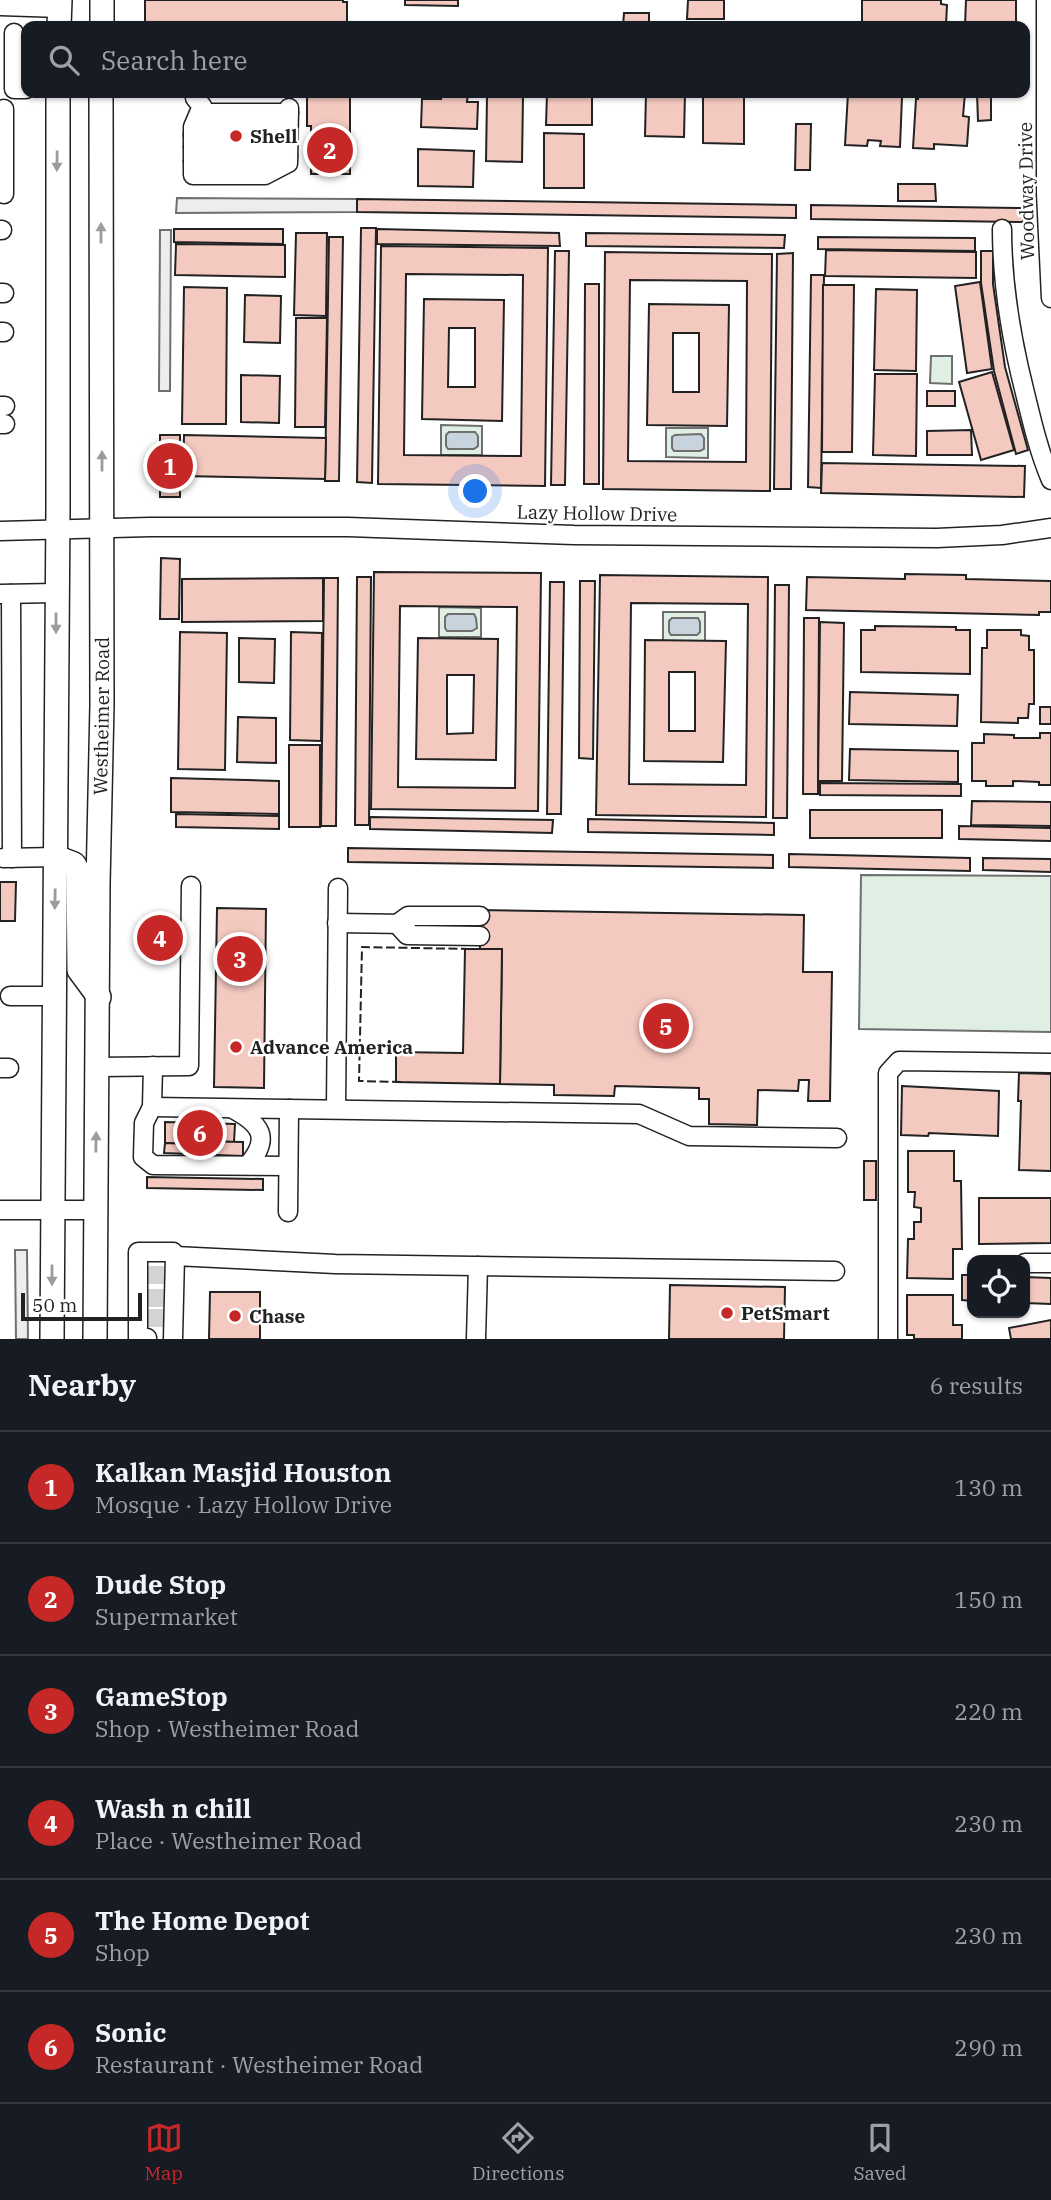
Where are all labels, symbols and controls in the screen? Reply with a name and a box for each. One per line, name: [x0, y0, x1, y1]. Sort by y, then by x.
search box: [21, 21, 1030, 98]
icon: search: [45, 41, 83, 79]
text: Search here: [101, 43, 247, 77]
street label: Woodway Drive: [1013, 122, 1039, 260]
place label: Shell: [250, 124, 297, 148]
pin: 2: [307, 124, 353, 176]
marker: Shell: [228, 128, 244, 144]
one-way arrow: [51, 150, 63, 172]
one-way arrow: [95, 222, 107, 244]
pin: 1: [147, 440, 193, 492]
one-way arrow: [96, 449, 108, 471]
your location: [458, 474, 492, 508]
street label: Lazy Hollow Drive: [516, 500, 678, 526]
one-way arrow: [50, 612, 62, 634]
street label: Westheimer Road: [88, 637, 114, 795]
one-way arrow: [49, 889, 61, 911]
pin: 4: [137, 912, 183, 964]
pin: 3: [217, 933, 263, 985]
pin: 5: [643, 1000, 689, 1052]
place label: Advance America: [250, 1035, 413, 1059]
marker: Advance America: [228, 1039, 244, 1055]
pin: 6: [177, 1107, 223, 1159]
one-way arrow: [90, 1131, 102, 1153]
map controls: [967, 1255, 1030, 1318]
button: locate: [967, 1255, 1030, 1318]
one-way arrow: [46, 1264, 58, 1286]
scale bar: [21, 1290, 142, 1322]
text: 50 m: [32, 1293, 77, 1317]
place label: PetSmart: [741, 1301, 829, 1325]
place label: Chase: [249, 1304, 306, 1328]
marker: PetSmart: [719, 1305, 735, 1321]
marker: Chase: [227, 1308, 243, 1324]
text: Nearby: [28, 1365, 136, 1404]
text: 6 results: [930, 1370, 1023, 1400]
text: Kalkan Masjid Houston: [95, 1455, 391, 1489]
text: 1: [44, 1472, 58, 1502]
text: 130 m: [954, 1472, 1023, 1502]
text: Mosque · Lazy Hollow Drive: [95, 1489, 392, 1519]
text: Dude Stop: [95, 1567, 226, 1601]
text: 2: [44, 1584, 58, 1614]
text: 150 m: [954, 1584, 1023, 1614]
text: Supermarket: [95, 1601, 238, 1631]
text: GameStop: [95, 1679, 228, 1713]
text: 3: [44, 1696, 58, 1726]
text: 220 m: [954, 1696, 1023, 1726]
text: Shop · Westheimer Road: [95, 1713, 359, 1743]
text: Wash n chill: [95, 1791, 251, 1825]
text: 4: [44, 1808, 58, 1838]
text: 230 m: [954, 1808, 1023, 1838]
text: Place · Westheimer Road: [95, 1825, 362, 1855]
text: The Home Depot: [95, 1903, 309, 1937]
text: 5: [44, 1920, 58, 1950]
text: 230 m: [954, 1920, 1023, 1950]
text: Shop: [95, 1937, 150, 1967]
text: Sonic: [95, 2015, 166, 2049]
text: 6: [44, 2032, 58, 2062]
text: 290 m: [954, 2032, 1023, 2062]
text: Restaurant · Westheimer Road: [95, 2049, 423, 2079]
tab: Map: [144, 2119, 183, 2185]
tab: Directions: [472, 2119, 565, 2185]
tab: Saved: [853, 2119, 907, 2185]

